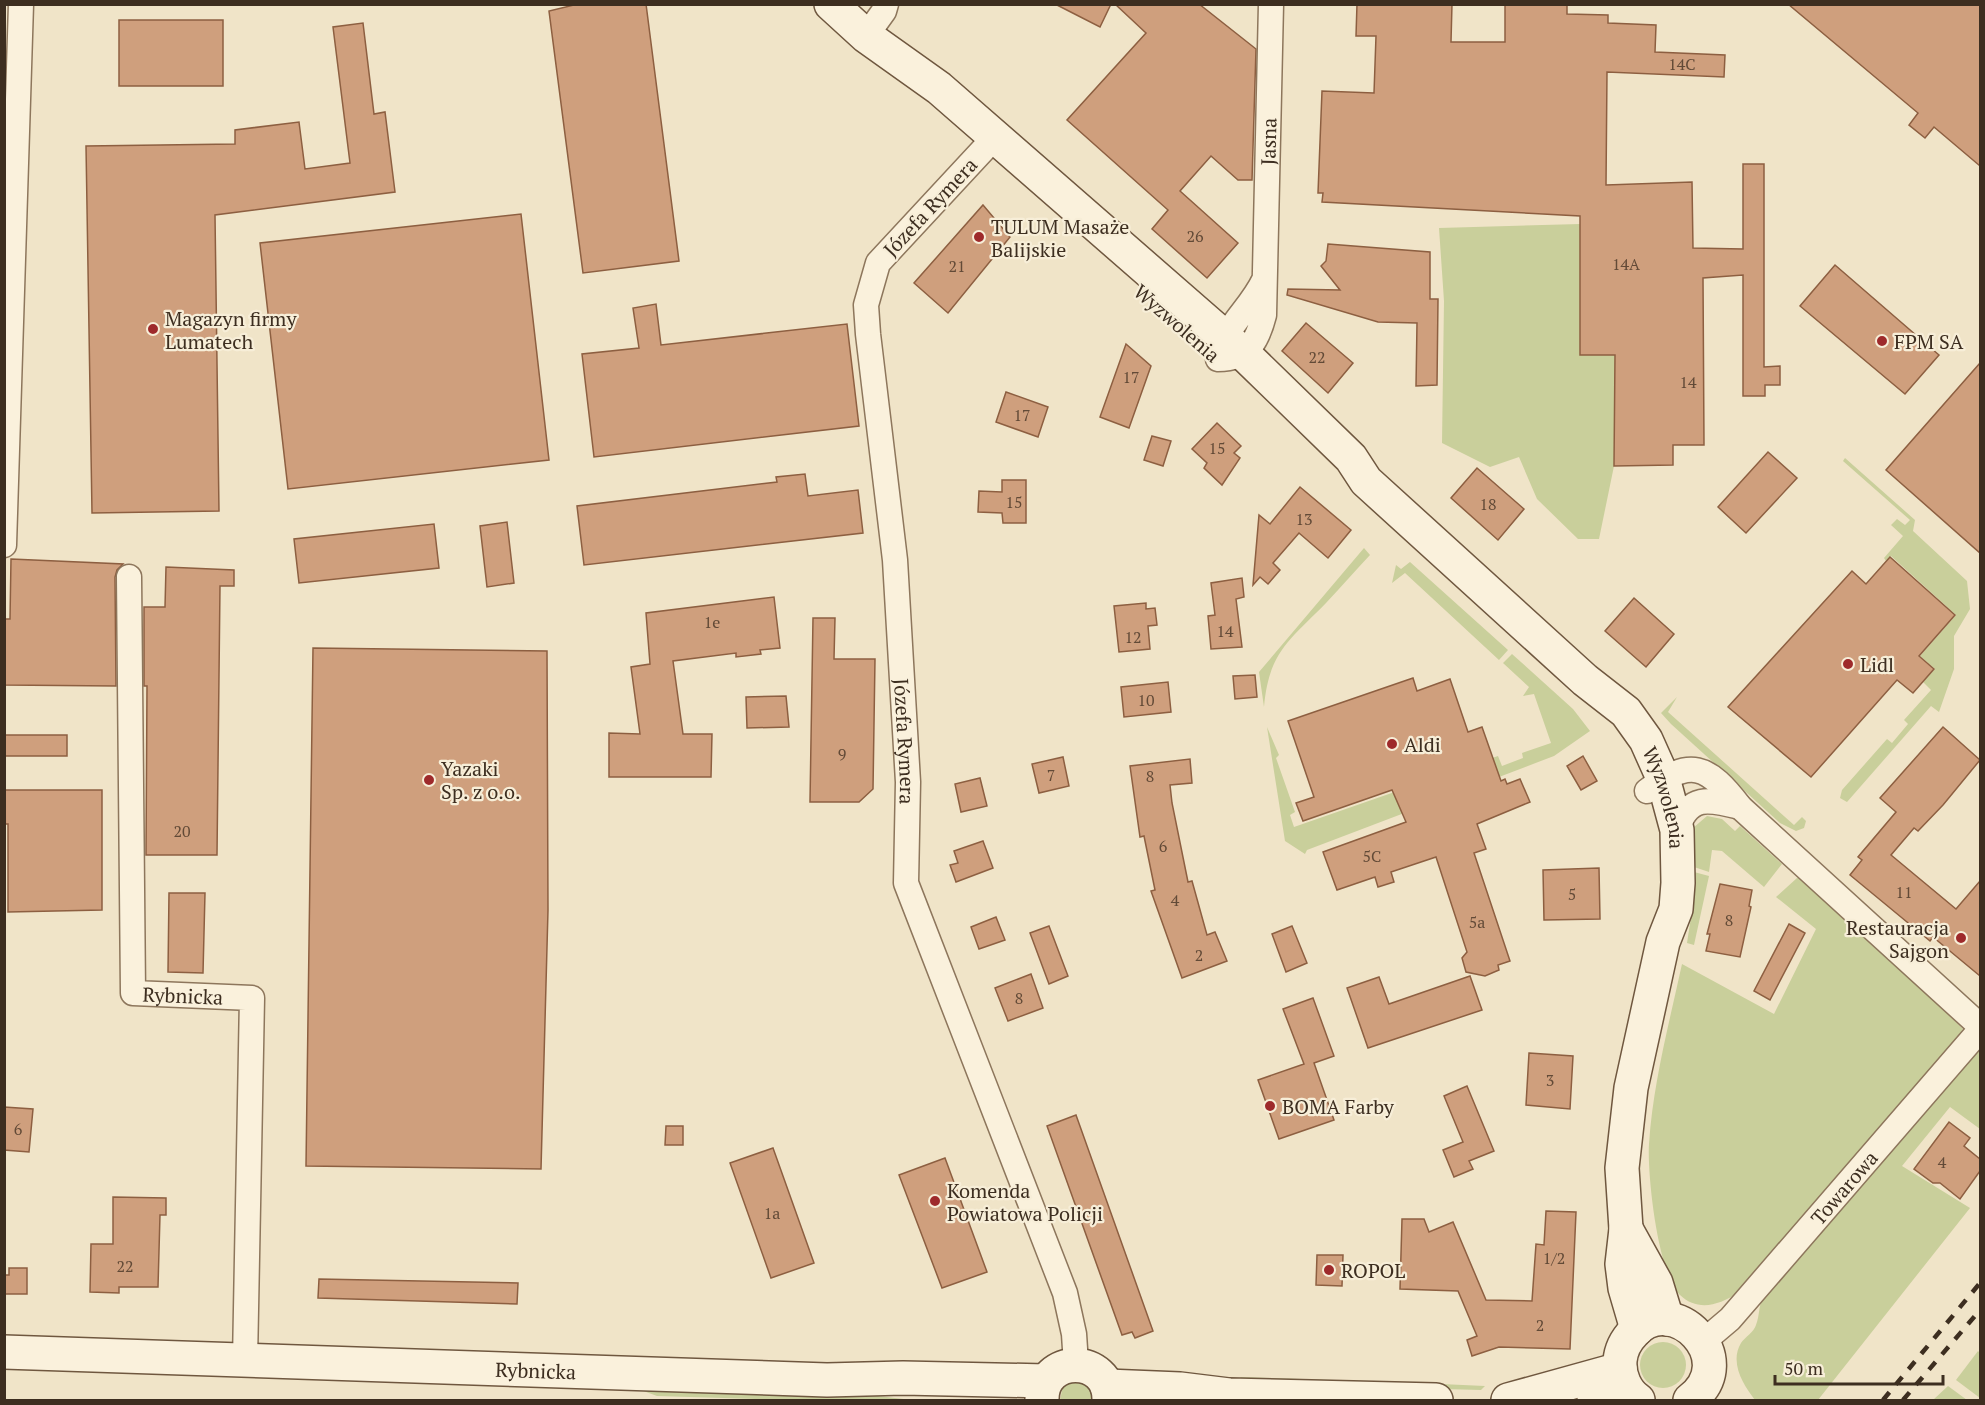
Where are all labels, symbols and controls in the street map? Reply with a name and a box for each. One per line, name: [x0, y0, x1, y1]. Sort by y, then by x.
house number: 14C: [1668, 53, 1696, 75]
street label: Jasna: [1254, 117, 1282, 166]
street label: Józefa Rymera: [877, 152, 983, 262]
place label: TULUM Masaże Balijskie: [991, 213, 1129, 263]
house number: 26: [1186, 225, 1204, 247]
marker: TULUM Masaże Balijskie: [972, 230, 986, 244]
house number: 14A: [1612, 253, 1640, 275]
house number: 21: [948, 255, 966, 277]
street label: Wyzwolenia: [1128, 278, 1226, 368]
place label: Magazyn firmy Lumatech: [165, 305, 297, 355]
marker: Magazyn firmy Lumatech: [146, 322, 160, 336]
place label: FPM SA: [1894, 328, 1964, 355]
marker: FPM SA: [1875, 334, 1889, 348]
house number: 22: [1308, 346, 1326, 368]
house number: 17: [1122, 366, 1140, 388]
house number: 14: [1679, 371, 1697, 393]
house number: 17: [1013, 404, 1031, 426]
house number: 15: [1208, 437, 1226, 459]
house number: 15: [1005, 491, 1023, 513]
house number: 18: [1479, 493, 1497, 515]
house number: 13: [1295, 508, 1313, 530]
house number: 1e: [704, 611, 720, 633]
house number: 14: [1216, 620, 1234, 642]
house number: 12: [1124, 626, 1142, 648]
place label: Lidl: [1860, 651, 1894, 678]
marker: Lidl: [1841, 657, 1855, 671]
street label: Józefa Rymera: [888, 678, 922, 805]
house number: 10: [1137, 689, 1155, 711]
place label: Aldi: [1404, 731, 1441, 758]
marker: Aldi: [1385, 737, 1399, 751]
street label: Wyzwolenia: [1637, 742, 1691, 849]
house number: 9: [838, 743, 846, 765]
place label: Yazaki Sp. z o.o.: [441, 755, 521, 805]
house number: 7: [1047, 764, 1055, 786]
house number: 8: [1146, 765, 1154, 787]
marker: Yazaki Sp. z o.o.: [422, 773, 436, 787]
house number: 20: [173, 820, 191, 842]
house number: 6: [1159, 835, 1168, 857]
house number: 5C: [1363, 845, 1381, 867]
house number: 11: [1895, 881, 1913, 903]
house number: 5: [1568, 883, 1576, 905]
house number: 4: [1171, 889, 1180, 911]
house number: 8: [1725, 909, 1733, 931]
house number: 5a: [1469, 911, 1485, 933]
place label: Restauracja Sajgon: [1846, 914, 1949, 964]
marker: Restauracja Sajgon: [1954, 931, 1968, 945]
house number: 2: [1195, 944, 1203, 966]
street label: Rybnicka: [142, 980, 224, 1010]
house number: 8: [1015, 987, 1023, 1009]
house number: 3: [1546, 1069, 1554, 1091]
place label: BOMA Farby: [1282, 1093, 1395, 1120]
marker: BOMA Farby: [1263, 1099, 1277, 1113]
house number: 6: [14, 1118, 23, 1140]
street label: Towarowa: [1804, 1145, 1883, 1230]
house number: 4: [1938, 1151, 1947, 1173]
place label: Komenda Powiatowa Policji: [947, 1177, 1103, 1227]
marker: Komenda Powiatowa Policji: [928, 1194, 942, 1208]
house number: 1a: [764, 1202, 780, 1224]
house number: 1/2: [1543, 1247, 1565, 1269]
house number: 22: [116, 1255, 134, 1277]
place label: ROPOL: [1341, 1257, 1405, 1284]
marker: ROPOL: [1322, 1263, 1336, 1277]
house number: 2: [1536, 1314, 1544, 1336]
scale bar: [1775, 1348, 1943, 1386]
street label: Rybnicka: [495, 1355, 576, 1385]
text: 50 m: [1784, 1356, 1824, 1380]

